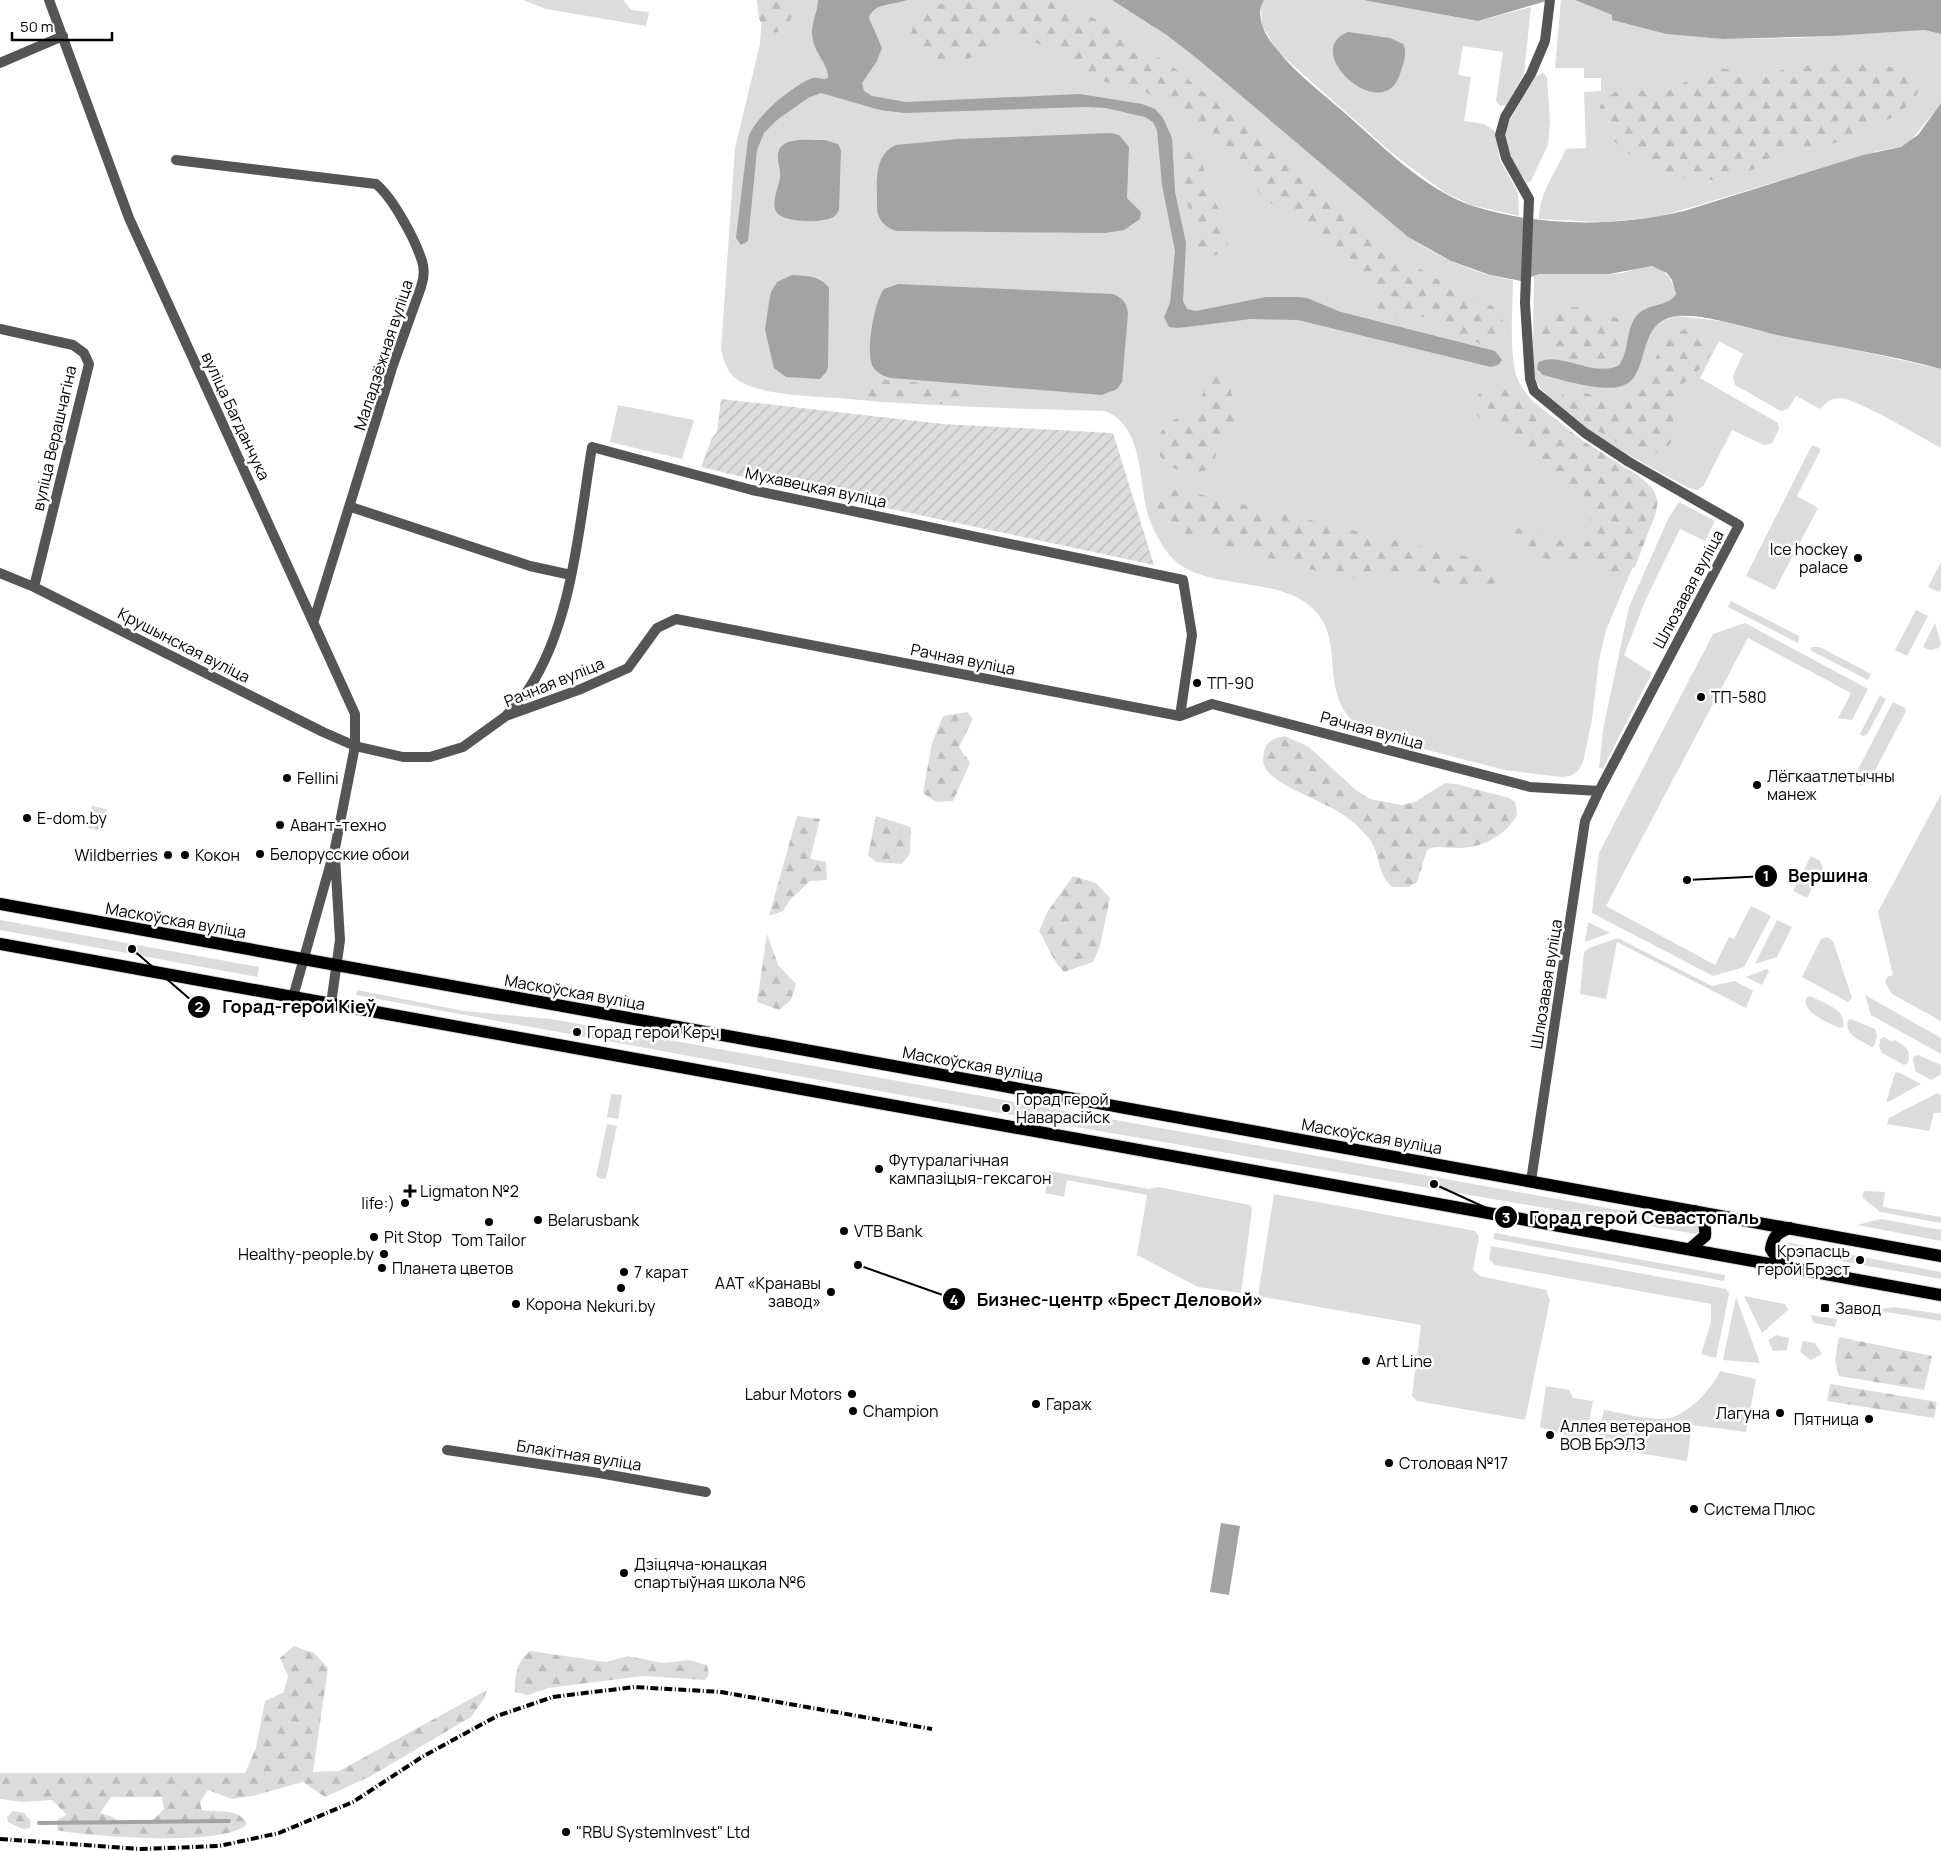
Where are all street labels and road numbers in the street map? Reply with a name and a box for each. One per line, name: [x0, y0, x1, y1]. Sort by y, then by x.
street label: Маладзёжная вуліца: [348, 277, 418, 433]
street label: вуліца Багданчука: [197, 348, 275, 484]
street label: вуліца Верашчагіна: [27, 363, 81, 513]
street label: Мухавецкая вуліца: [743, 461, 889, 513]
street label: Шлюзавая вуліца: [1648, 526, 1728, 652]
street label: Крушынская вуліца: [114, 602, 254, 688]
street label: Рачная вуліца: [909, 638, 1017, 680]
street label: Рачная вуліца: [501, 652, 607, 712]
street label: Рачная вуліца: [1318, 706, 1426, 754]
street label: Маскоўская вуліца: [104, 897, 248, 943]
street label: Шлюзавая вуліца: [1525, 918, 1567, 1050]
street label: Маскоўская вуліца: [503, 969, 647, 1015]
street label: Маскоўская вуліца: [901, 1041, 1045, 1087]
street label: Маскоўская вуліца: [1300, 1113, 1444, 1159]
street label: Блакітная вуліца: [515, 1434, 643, 1476]

